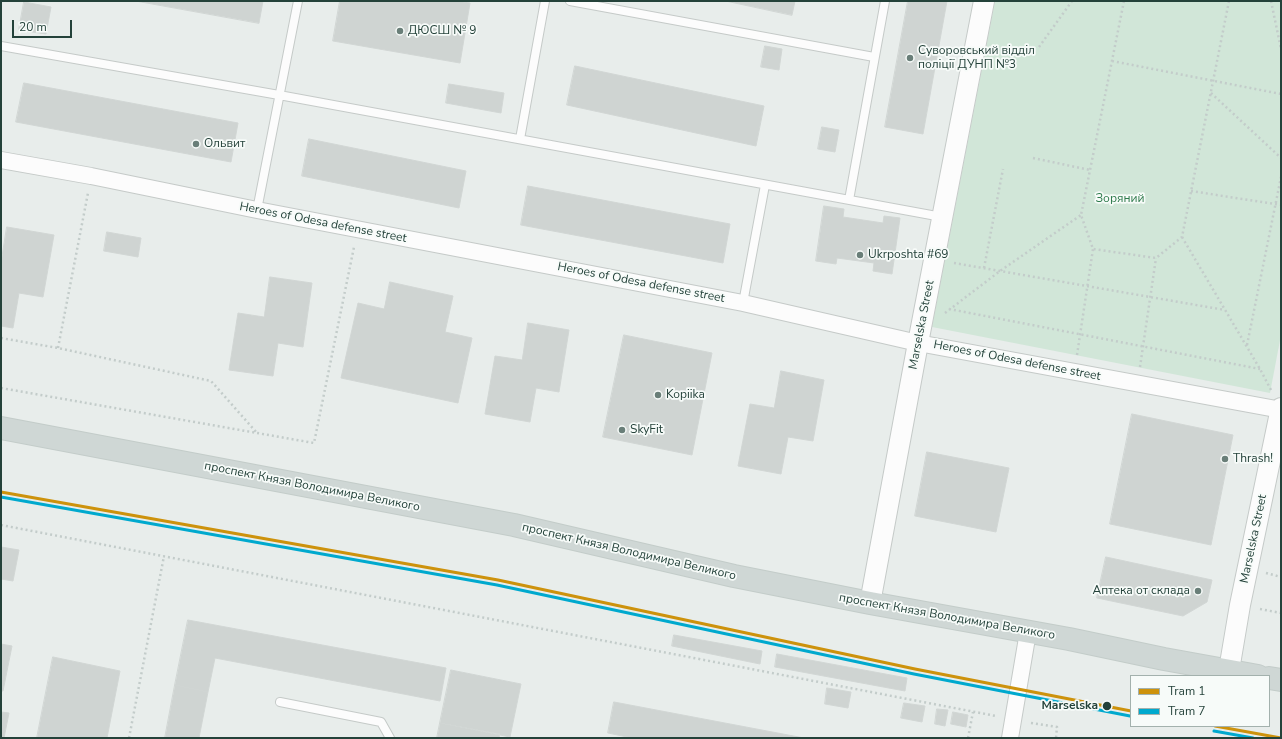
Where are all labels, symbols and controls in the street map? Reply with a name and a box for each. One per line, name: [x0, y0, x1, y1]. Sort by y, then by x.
scale bar: [14, 12, 74, 38]
text: 20 m: [19, 19, 47, 35]
place label: ДЮСШ № 9: [408, 24, 477, 38]
marker: ДЮСШ № 9: [395, 26, 405, 36]
place label: Суворовський відділ поліції ДУНП №3: [918, 44, 1035, 72]
marker: Суворовський відділ поліції ДУНП №3: [905, 53, 915, 63]
place label: Ольвит: [204, 137, 245, 151]
marker: Ольвит: [191, 139, 201, 149]
park label: Зоряний: [1095, 192, 1145, 206]
street label: Heroes of Odesa defense street: [238, 200, 408, 246]
place label: Ukrposhta #69: [868, 248, 949, 262]
marker: Ukrposhta #69: [855, 250, 865, 260]
street label: Heroes of Odesa defense street: [556, 260, 726, 306]
street label: Marselska Street: [906, 279, 938, 371]
street label: Heroes of Odesa defense street: [932, 338, 1102, 384]
place label: Kopiika: [666, 388, 705, 402]
marker: Kopiika: [653, 390, 663, 400]
place label: SkyFit: [630, 423, 663, 437]
marker: SkyFit: [617, 425, 627, 435]
place label: Thrash!: [1233, 452, 1273, 466]
marker: Thrash!: [1220, 454, 1230, 464]
street label: проспект Князя Володимира Великого: [203, 459, 421, 515]
street label: Marselska Street: [1238, 493, 1270, 585]
street label: проспект Князя Володимира Великого: [521, 520, 737, 584]
place label: Аптека от склада: [1092, 584, 1190, 598]
marker: Аптека от склада: [1193, 586, 1203, 596]
street label: проспект Князя Володимира Великого: [838, 591, 1056, 643]
legend: [1130, 675, 1270, 727]
text: Tram 1: [1168, 683, 1205, 699]
place label: Marselska: [1041, 699, 1098, 713]
marker: Marselska: [1101, 700, 1113, 712]
text: Tram 7: [1168, 703, 1205, 719]

